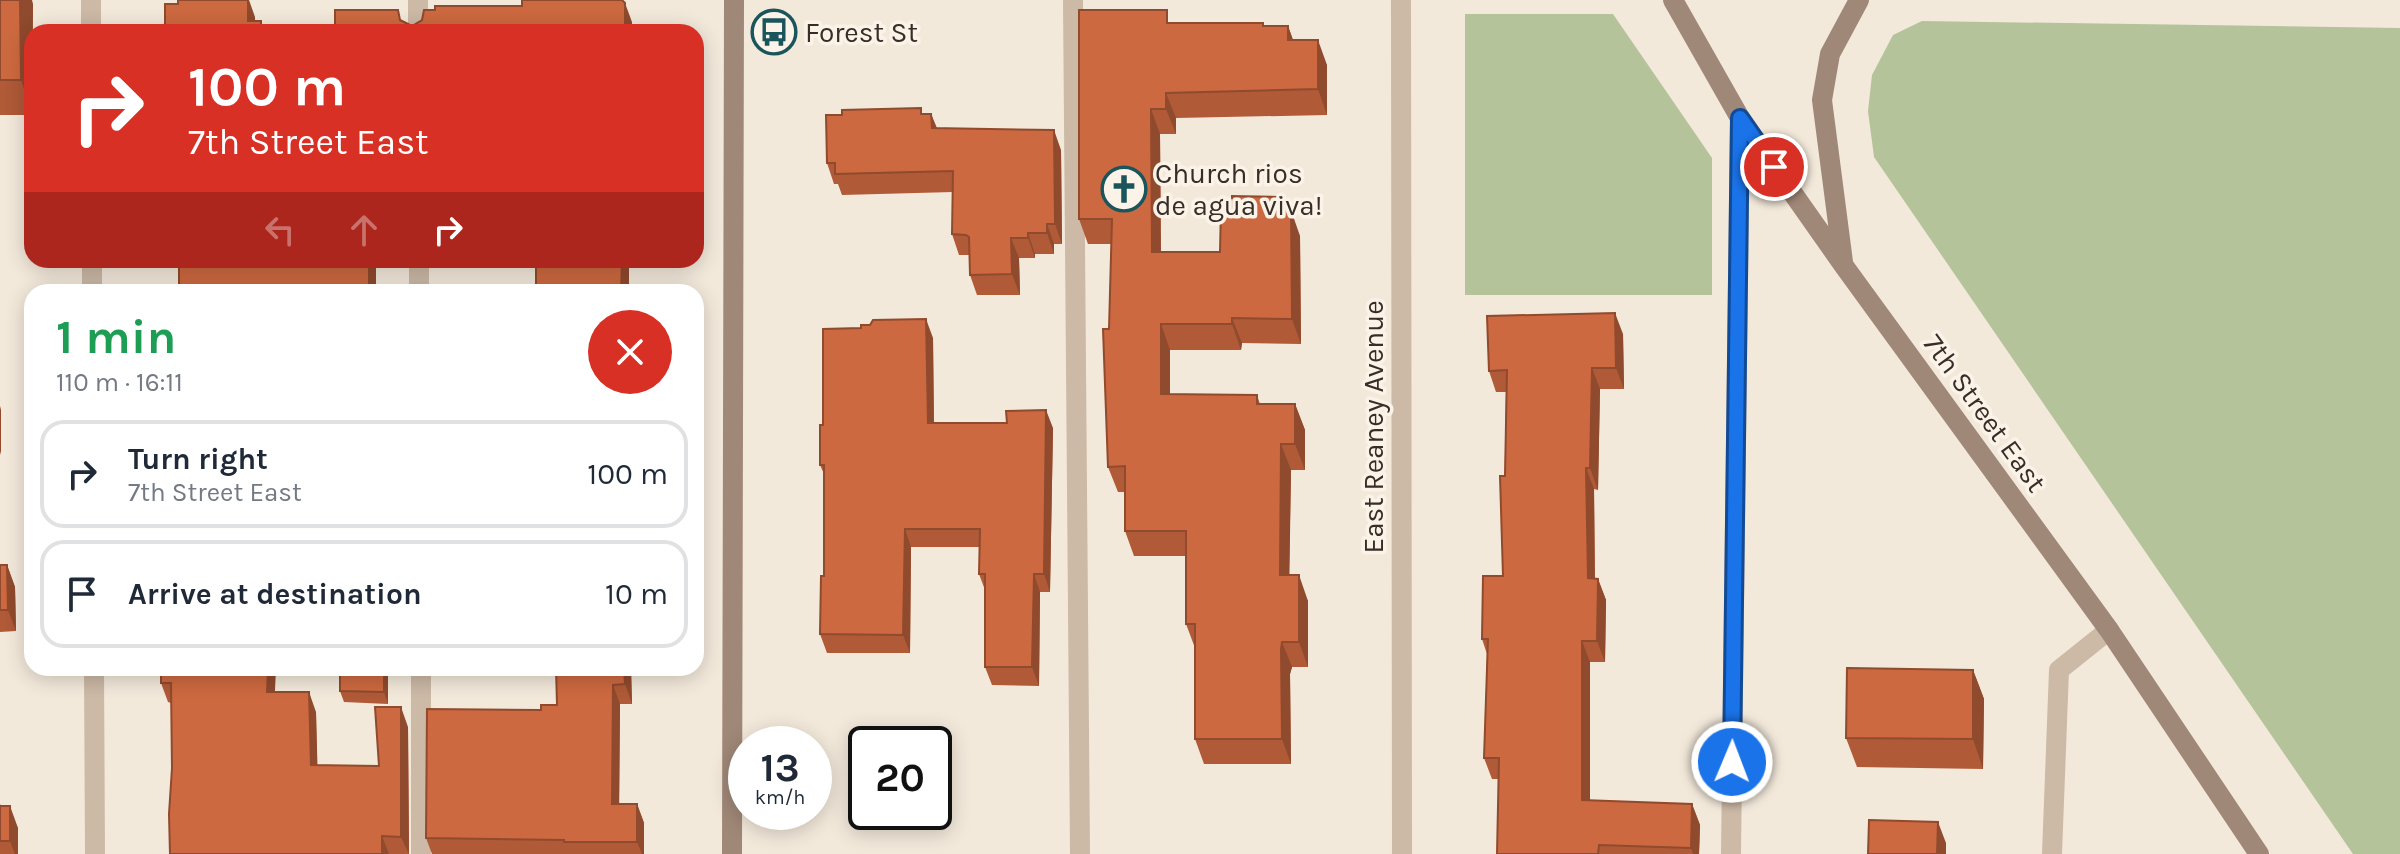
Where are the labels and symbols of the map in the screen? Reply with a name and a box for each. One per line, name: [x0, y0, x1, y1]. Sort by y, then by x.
bus stop icon: Forest St: [750, 8, 798, 56]
place label: Forest St: [805, 16, 918, 49]
pin: [1740, 133, 1808, 201]
place label: Church rios de agua viva!: [1155, 157, 1323, 222]
church icon: Church rios de agua viva!: [1100, 165, 1148, 213]
street label: East Reaney Avenue: [1357, 300, 1390, 554]
street label: 7th Street East: [1917, 328, 2053, 498]
position arrow: [1690, 720, 1774, 804]
speed limit sign: 20: [848, 726, 952, 830]

